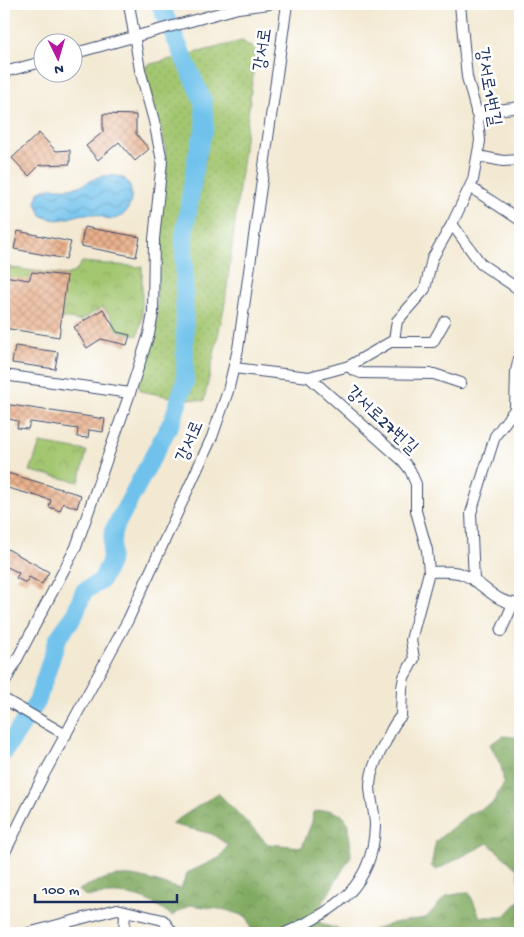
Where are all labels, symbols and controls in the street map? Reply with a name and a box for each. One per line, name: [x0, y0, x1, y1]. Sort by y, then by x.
street label: 강서로: [251, 27, 277, 73]
north arrow: [32, 32, 82, 82]
street label: 강서로1번길: [470, 46, 504, 129]
text: N: [54, 60, 64, 77]
street label: 강서로27번길: [341, 382, 422, 460]
street label: 강서로: [173, 418, 209, 466]
scale bar: [35, 872, 178, 904]
text: 100 m: [41, 882, 80, 900]

